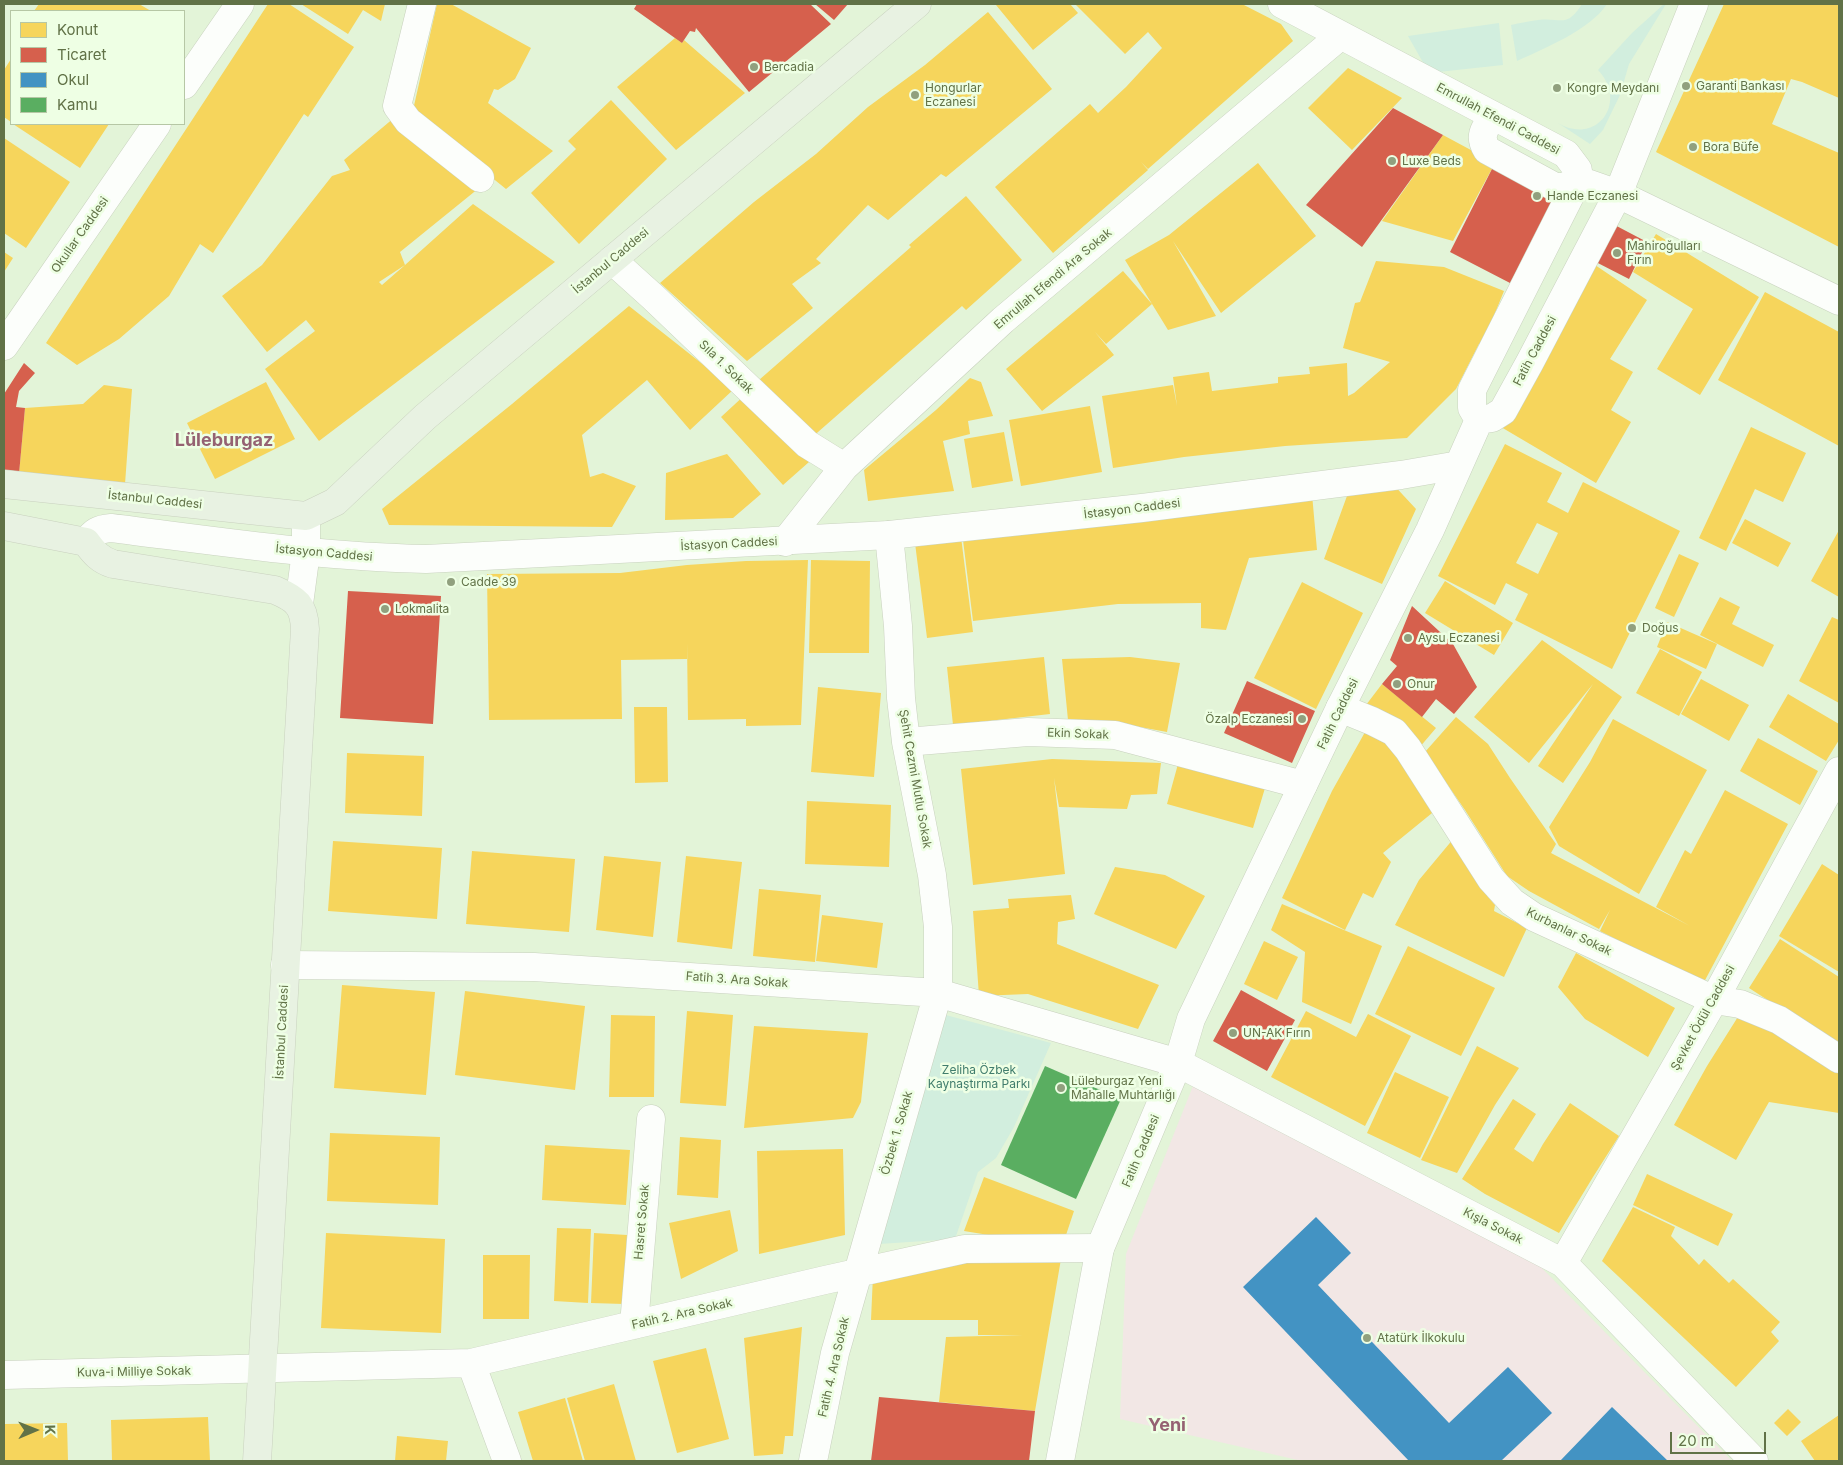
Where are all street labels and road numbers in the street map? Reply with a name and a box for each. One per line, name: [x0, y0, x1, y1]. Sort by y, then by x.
street label: Emrullah Efendi Caddesi: [1434, 80, 1562, 158]
street label: Okullar Caddesi: [48, 194, 112, 276]
street label: İstanbul Caddesi: [570, 225, 652, 297]
street label: Emrullah Efendi Ara Sokak: [991, 226, 1115, 332]
street label: Fatih Caddesi: [1511, 314, 1559, 388]
street label: Sıla 1. Sokak: [696, 337, 756, 397]
street label: İstanbul Caddesi: [107, 488, 203, 512]
street label: İstasyon Caddesi: [1083, 496, 1181, 522]
street label: İstasyon Caddesi: [680, 534, 778, 554]
street label: İstasyon Caddesi: [275, 542, 373, 564]
street label: Fatih Caddesi: [1315, 676, 1361, 752]
street label: Şehit Cezmi Mutlu Sokak: [896, 708, 934, 850]
street label: Ekin Sokak: [1047, 726, 1109, 742]
street label: Kurbanlar Sokak: [1524, 905, 1614, 959]
street label: Şevket Ödül Caddesi: [1668, 963, 1738, 1073]
street label: Fatih 3. Ara Sokak: [685, 969, 789, 991]
street label: İstanbul Caddesi: [272, 984, 292, 1080]
street label: Özbek 1. Sokak: [878, 1089, 916, 1177]
street label: Fatih Caddesi: [1119, 1113, 1163, 1189]
street label: Hasret Sokak: [632, 1184, 652, 1260]
street label: Kışla Sokak: [1461, 1205, 1525, 1247]
street label: Fatih 2. Ara Sokak: [630, 1295, 734, 1333]
street label: Fatih 4. Ara Sokak: [815, 1315, 853, 1419]
street label: Kuva-i Milliye Sokak: [77, 1364, 191, 1380]

